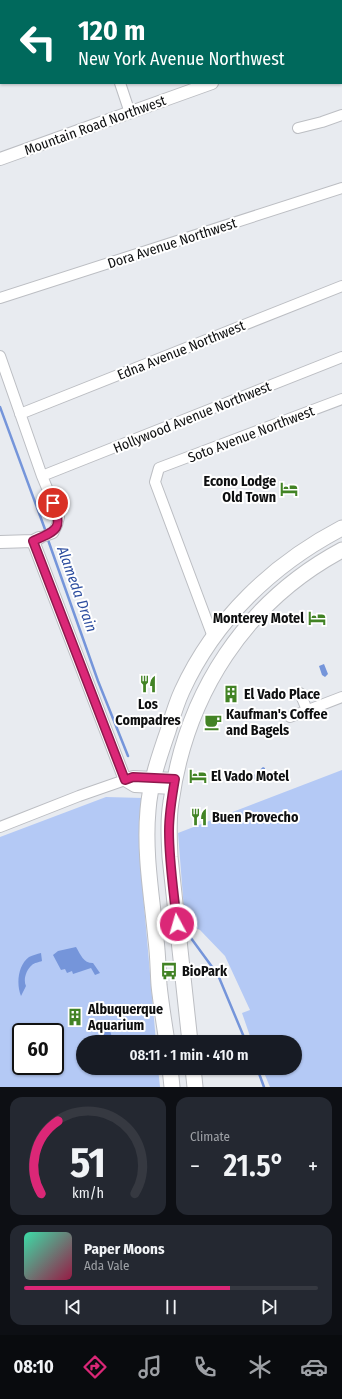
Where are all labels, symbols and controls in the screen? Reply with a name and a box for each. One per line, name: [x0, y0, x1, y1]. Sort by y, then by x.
text: 120 m: [78, 14, 145, 47]
icon: left: [12, 16, 64, 68]
text: New York Avenue Northwest: [78, 48, 285, 70]
street label: Mountain Road Northwest: [22, 92, 169, 159]
street label: Dora Avenue Northwest: [105, 214, 239, 272]
street label: Edna Avenue Northwest: [115, 317, 248, 384]
street label: Hollywood Avenue Northwest: [111, 378, 274, 457]
street label: Soto Avenue Northwest: [186, 402, 317, 466]
place label: Econo Lodge Old Town: [204, 473, 276, 506]
hotel icon: Econo Lodge Old Town: [279, 479, 299, 499]
pin: [36, 486, 70, 520]
icon: arrive: [42, 492, 64, 514]
water label: Alameda Drain: [53, 543, 101, 634]
hotel icon: Monterey Motel: [307, 608, 327, 628]
place label: Monterey Motel: [213, 610, 304, 627]
restaurant icon: Los Compadres: [138, 674, 158, 694]
building icon: El Vado Place: [221, 684, 241, 704]
place label: El Vado Place: [244, 686, 320, 703]
place label: Los Compadres: [115, 696, 181, 729]
place label: Kaufman's Coffee and Bagels: [226, 706, 328, 739]
cafe icon: Kaufman's Coffee and Bagels: [203, 712, 223, 732]
hotel icon: El Vado Motel: [188, 766, 208, 786]
place label: El Vado Motel: [211, 768, 289, 785]
restaurant icon: Buen Provecho: [189, 807, 209, 827]
place label: Buen Provecho: [212, 809, 299, 826]
position arrow: [156, 903, 198, 945]
bus stop icon: BioPark: [159, 961, 179, 981]
place label: BioPark: [182, 963, 228, 980]
place label: Albuquerque Aquarium: [87, 1001, 163, 1034]
building icon: Albuquerque Aquarium: [65, 1007, 85, 1027]
speed limit sign: 60: [12, 1023, 64, 1075]
text: 08:11 · 1 min · 410 m: [129, 1046, 249, 1064]
text: Climate: [190, 1129, 230, 1144]
text: 51: [70, 1138, 106, 1188]
text: 21.5°: [223, 1148, 284, 1184]
text: −: [190, 1153, 200, 1180]
text: +: [308, 1153, 318, 1180]
text: km/h: [72, 1185, 104, 1202]
text: Paper Moons: [84, 1240, 165, 1258]
text: Ada Vale: [84, 1258, 129, 1273]
icon: previous: [62, 1296, 84, 1318]
icon: pause: [160, 1296, 182, 1318]
icon: next: [258, 1296, 280, 1318]
icon: directions: [81, 1353, 109, 1381]
icon: music: [136, 1353, 164, 1381]
icon: phone: [191, 1353, 219, 1381]
icon: climate: [246, 1353, 274, 1381]
icon: car: [300, 1353, 328, 1381]
text: 08:10: [13, 1356, 54, 1378]

